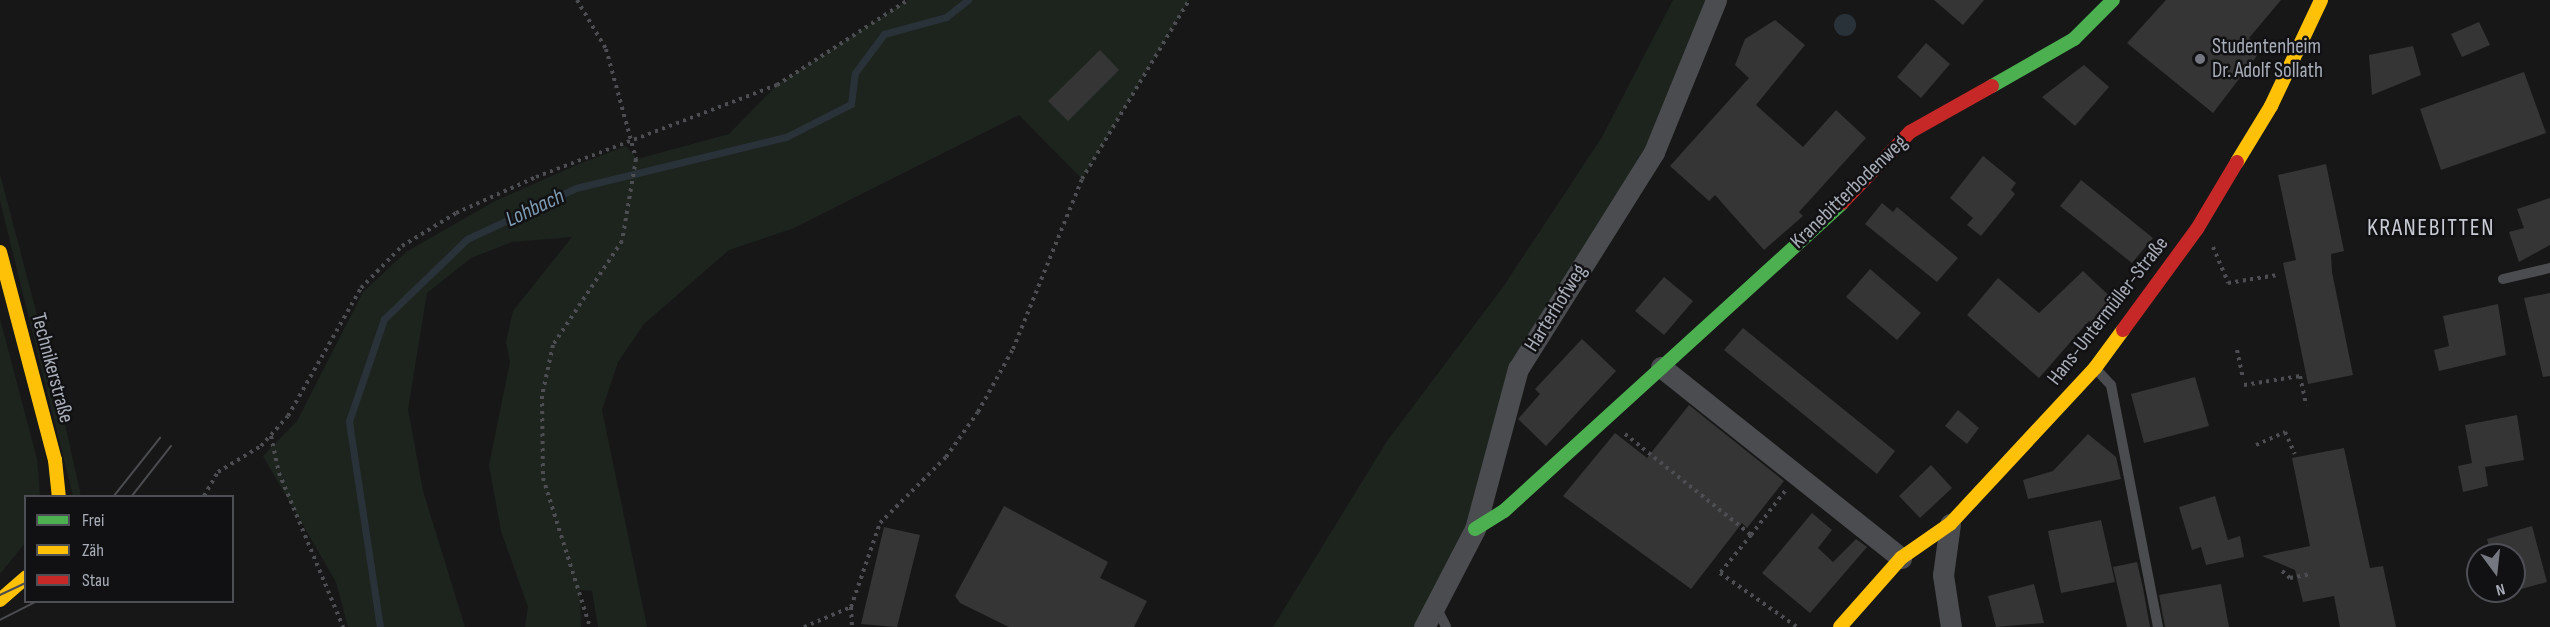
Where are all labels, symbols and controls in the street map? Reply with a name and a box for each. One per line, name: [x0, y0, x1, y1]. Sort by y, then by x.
place label: Studentenheim Dr. Adolf Sollath: [2212, 34, 2323, 84]
marker: Studentenheim Dr. Adolf Sollath: [2193, 52, 2207, 66]
street label: Kranebitterbodenweg: [1785, 130, 1913, 254]
water label: Lohbach: [502, 183, 568, 233]
district label: KRANEBITTEN: [2367, 214, 2495, 242]
street label: Hans-Untermüller-Straße: [2042, 232, 2174, 390]
street label: Harterhofweg: [1519, 260, 1593, 356]
street label: Technikerstraße: [25, 310, 79, 426]
legend: [24, 495, 234, 603]
text: Frei: [82, 510, 104, 531]
text: Zäh: [82, 540, 104, 561]
north arrow: [2466, 543, 2526, 603]
text: Stau: [82, 570, 110, 591]
text: N: [2494, 579, 2507, 599]

